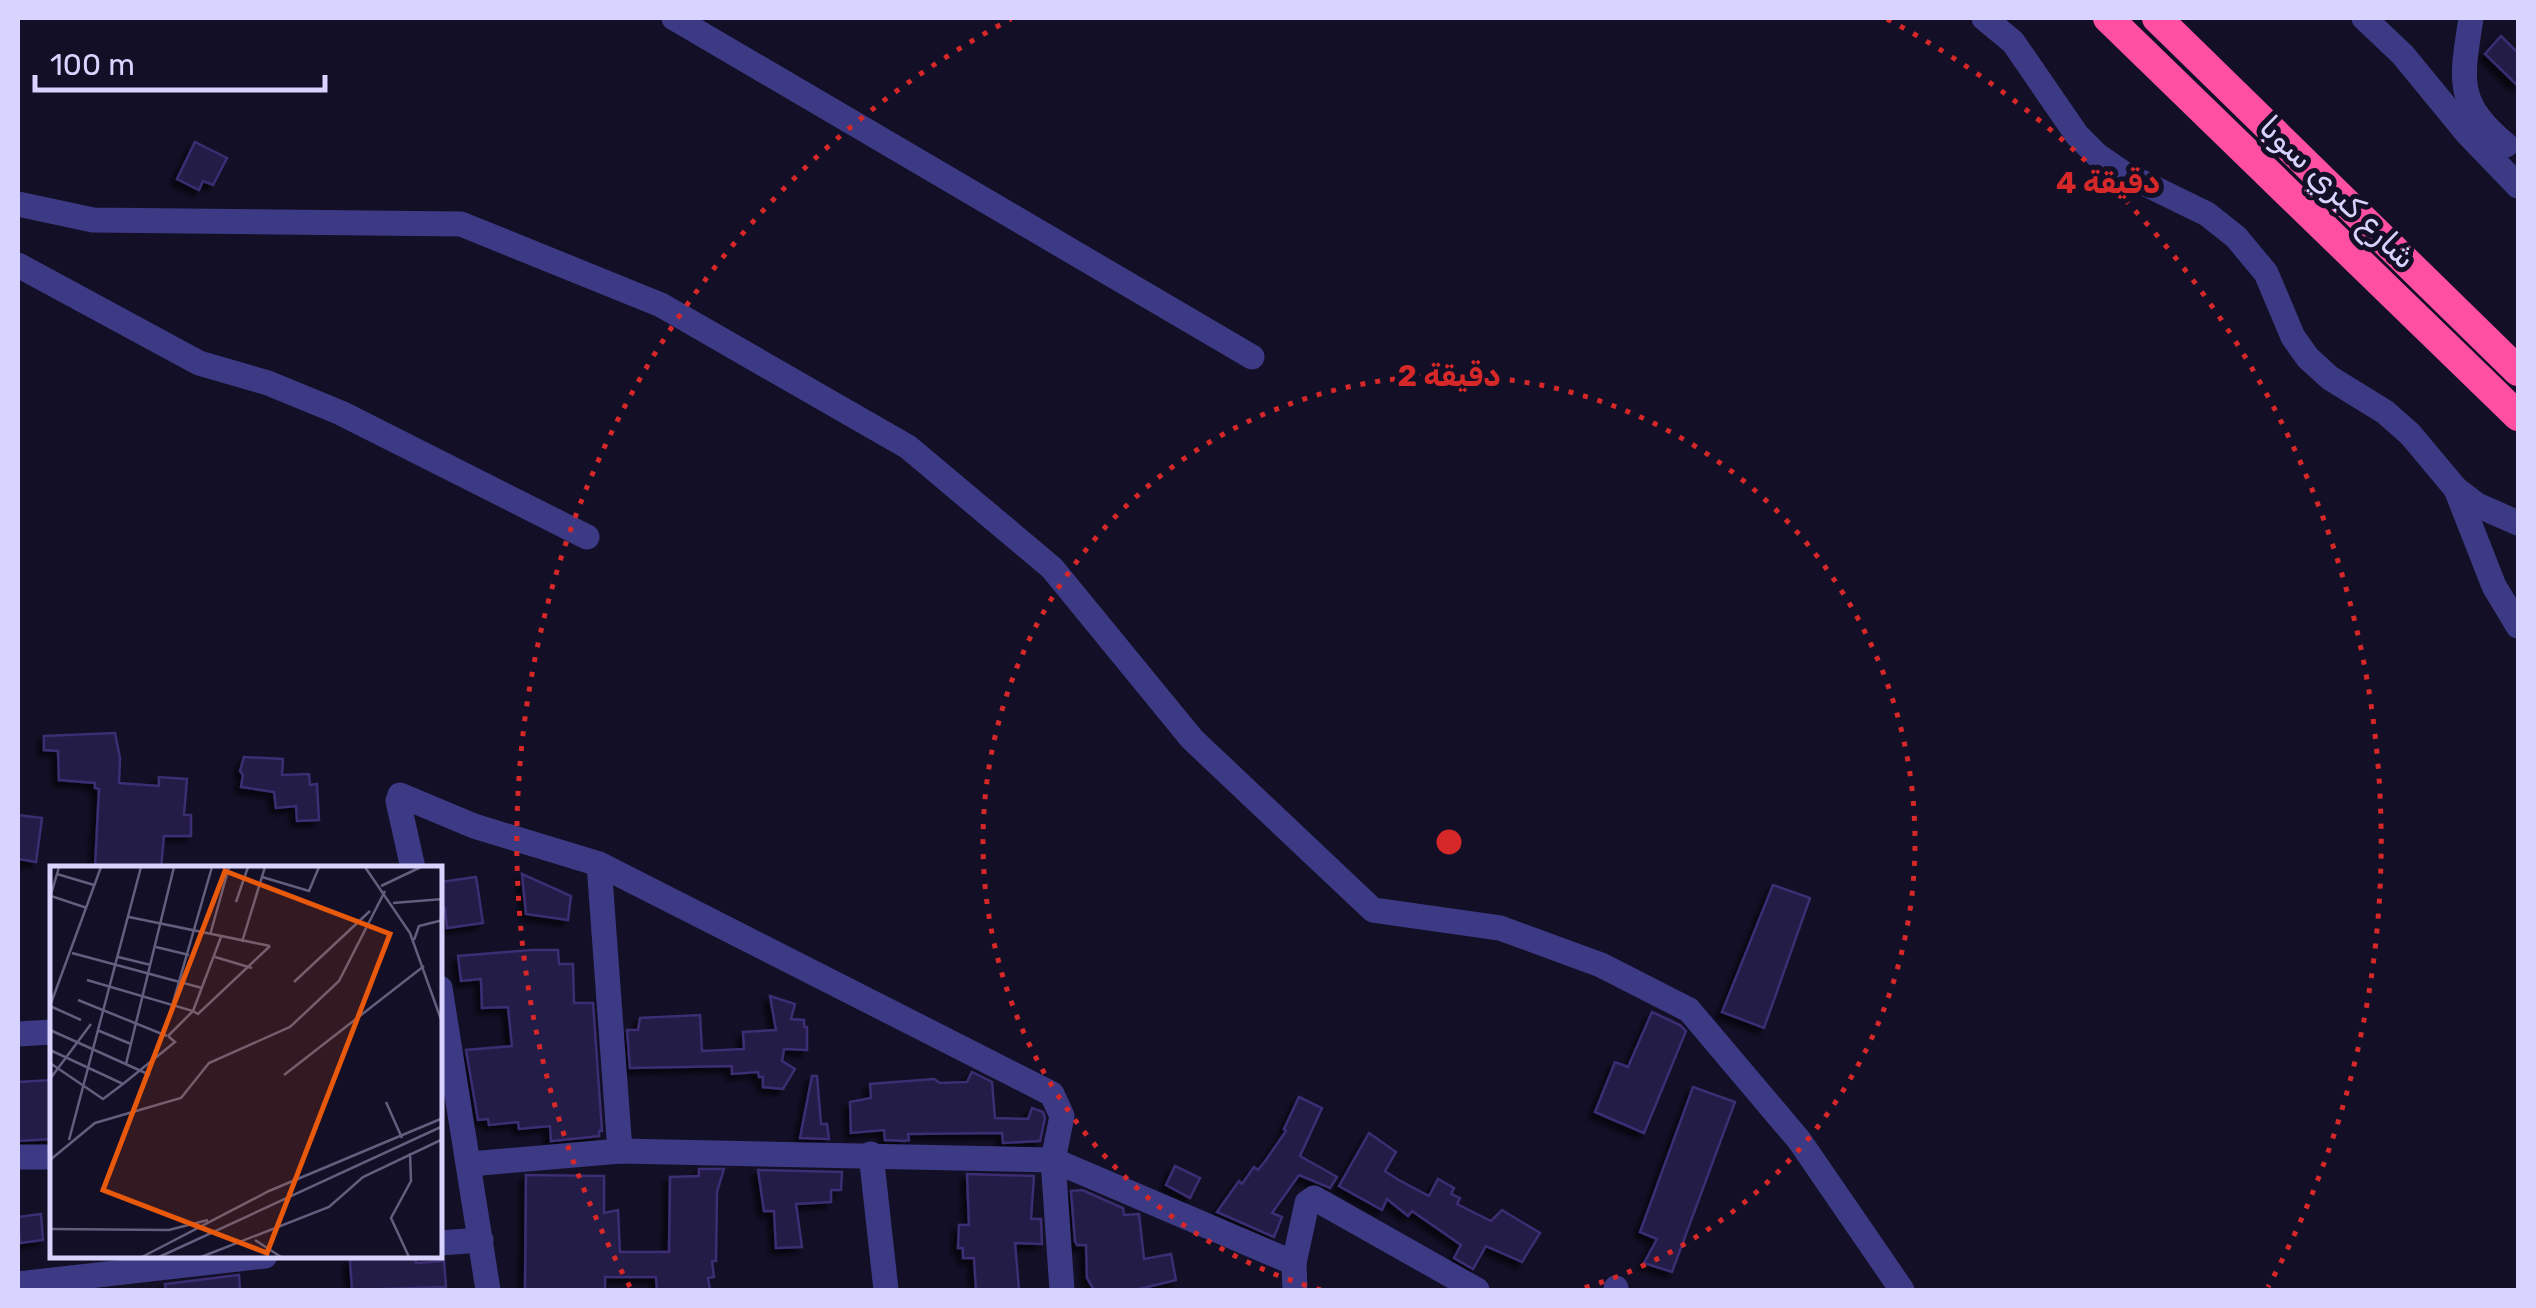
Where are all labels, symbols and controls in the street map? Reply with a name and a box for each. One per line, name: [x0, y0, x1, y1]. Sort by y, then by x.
scale bar: [35, 30, 325, 92]
text: 100 m: [50, 47, 135, 83]
street label: شارع كبري سوبا: [2250, 108, 2424, 279]
text: 4 دقيقة: [2056, 165, 2160, 201]
text: 2 دقيقة: [1398, 358, 1501, 394]
centre of rings: [1431, 824, 1467, 860]
inset map: [50, 866, 442, 1258]

